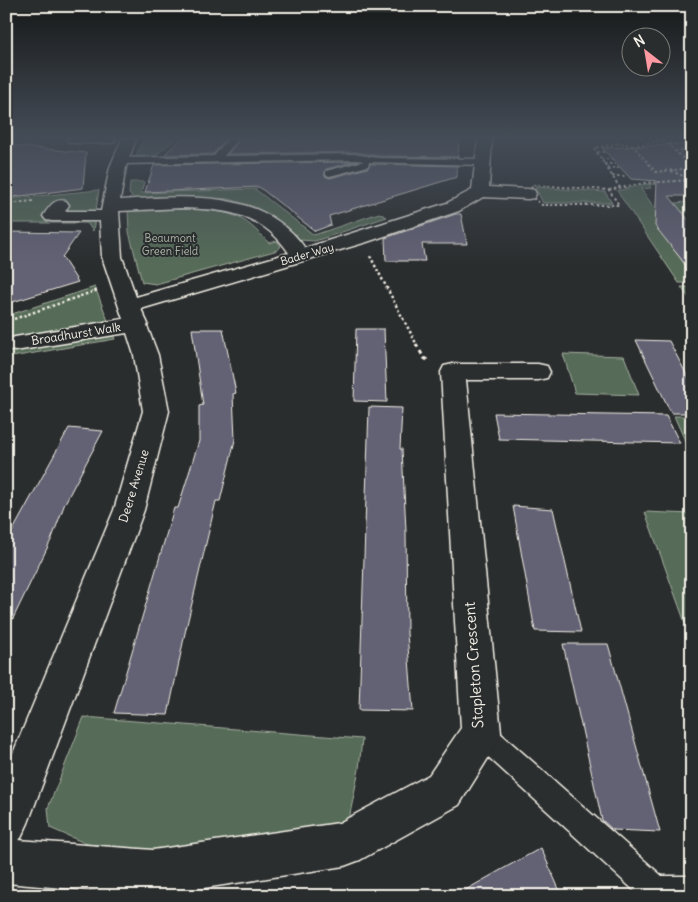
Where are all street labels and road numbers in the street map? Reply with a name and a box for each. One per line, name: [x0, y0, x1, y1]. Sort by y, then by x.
street label: Bader Way: [279, 240, 335, 268]
street label: Broadhurst Walk: [30, 319, 122, 348]
street label: Deere Avenue: [115, 448, 152, 524]
street label: Stapleton Crescent: [460, 601, 487, 729]

